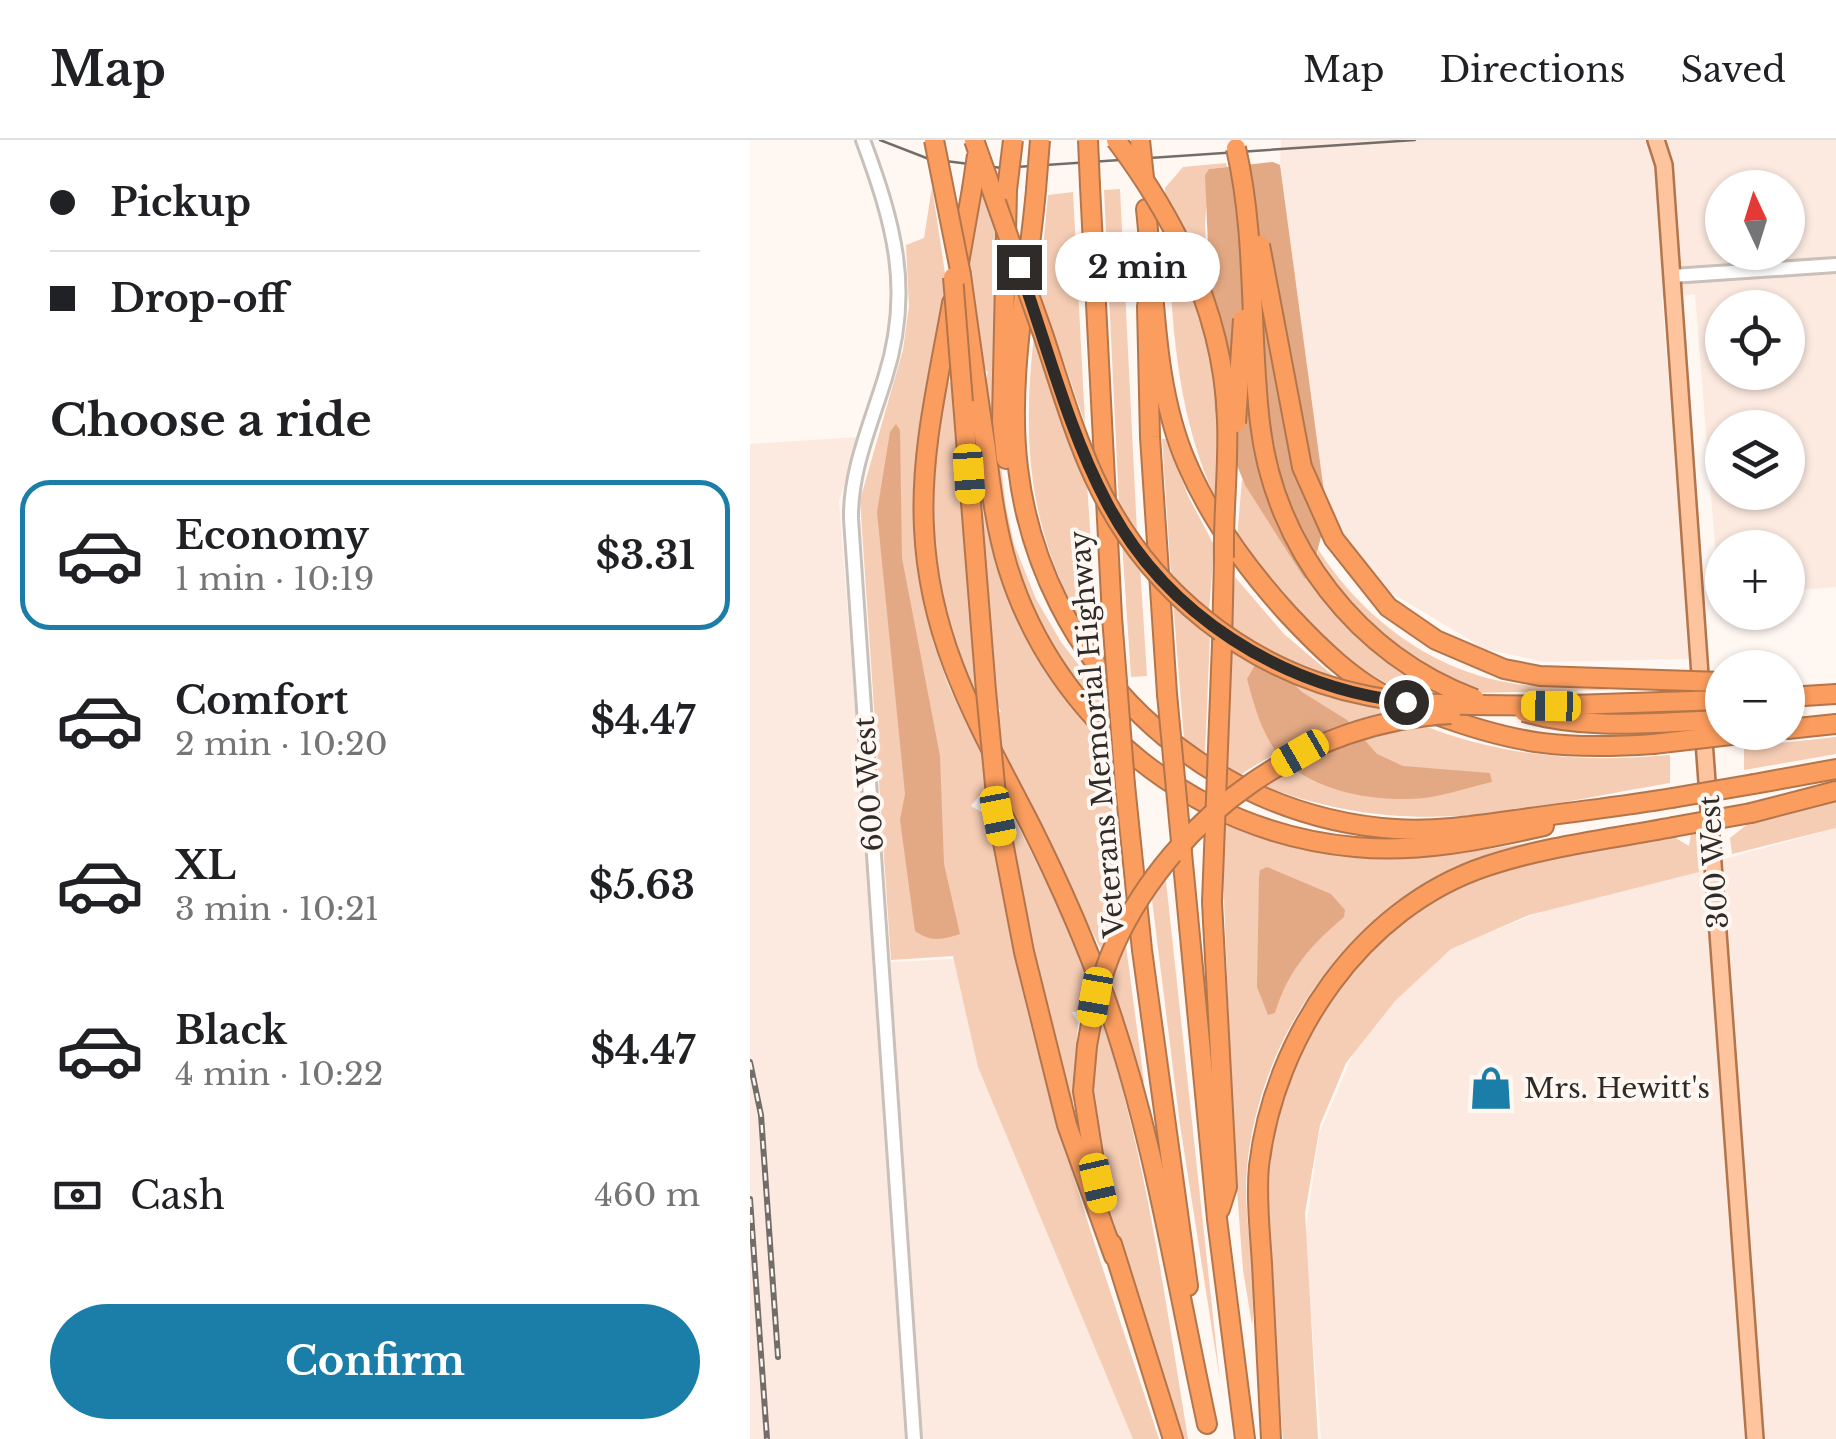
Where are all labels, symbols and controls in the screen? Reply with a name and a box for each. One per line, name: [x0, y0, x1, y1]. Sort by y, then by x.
text: Map: [50, 39, 166, 99]
text: Map: [1303, 48, 1384, 91]
text: Directions: [1439, 48, 1625, 91]
text: Saved: [1680, 48, 1786, 91]
north arrow: [1705, 170, 1805, 270]
map controls: [1705, 170, 1805, 750]
text: Pickup: [110, 179, 251, 226]
callout: 2 min: [1054, 232, 1219, 302]
route end: [997, 245, 1042, 290]
text: 2 min: [1088, 247, 1187, 287]
text: Drop-off: [110, 275, 287, 322]
button: locate: [1705, 290, 1805, 390]
text: Choose a ride: [50, 392, 372, 448]
button: layers: [1705, 410, 1805, 510]
car: [952, 443, 986, 505]
icon: car: [55, 510, 145, 600]
text: Economy: [175, 512, 369, 559]
street label: Veterans Memorial Highway: [1062, 529, 1132, 940]
button: +: [1705, 530, 1805, 630]
text: $3.31: [596, 532, 695, 579]
text: 1 min · 10:19: [175, 559, 374, 599]
button: −: [1705, 650, 1805, 750]
icon: car: [55, 675, 145, 765]
text: Comfort: [175, 677, 348, 724]
route start: [1384, 680, 1429, 725]
car: [1521, 690, 1581, 722]
text: $4.47: [591, 697, 695, 744]
street label: 600 West: [847, 715, 891, 853]
text: 2 min · 10:20: [175, 724, 387, 764]
car: [1267, 725, 1333, 781]
car: [978, 784, 1018, 848]
street label: 300 West: [1692, 793, 1736, 930]
icon: car: [55, 840, 145, 930]
text: XL: [175, 842, 236, 889]
text: $5.63: [589, 862, 695, 909]
text: 3 min · 10:21: [175, 889, 379, 929]
car: [1075, 965, 1115, 1029]
icon: car: [55, 1005, 145, 1095]
text: Black: [175, 1007, 287, 1054]
text: $4.47: [591, 1027, 695, 1074]
text: 4 min · 10:22: [175, 1054, 383, 1094]
shop icon: Mrs. Hewitt's: [1467, 1064, 1515, 1112]
place label: Mrs. Hewitt's: [1524, 1071, 1710, 1106]
car: [1077, 1150, 1119, 1216]
icon: cash: [50, 1168, 105, 1223]
text: Cash: [130, 1172, 225, 1219]
text: 460 m: [594, 1175, 700, 1215]
button: Confirm: [50, 1304, 700, 1419]

